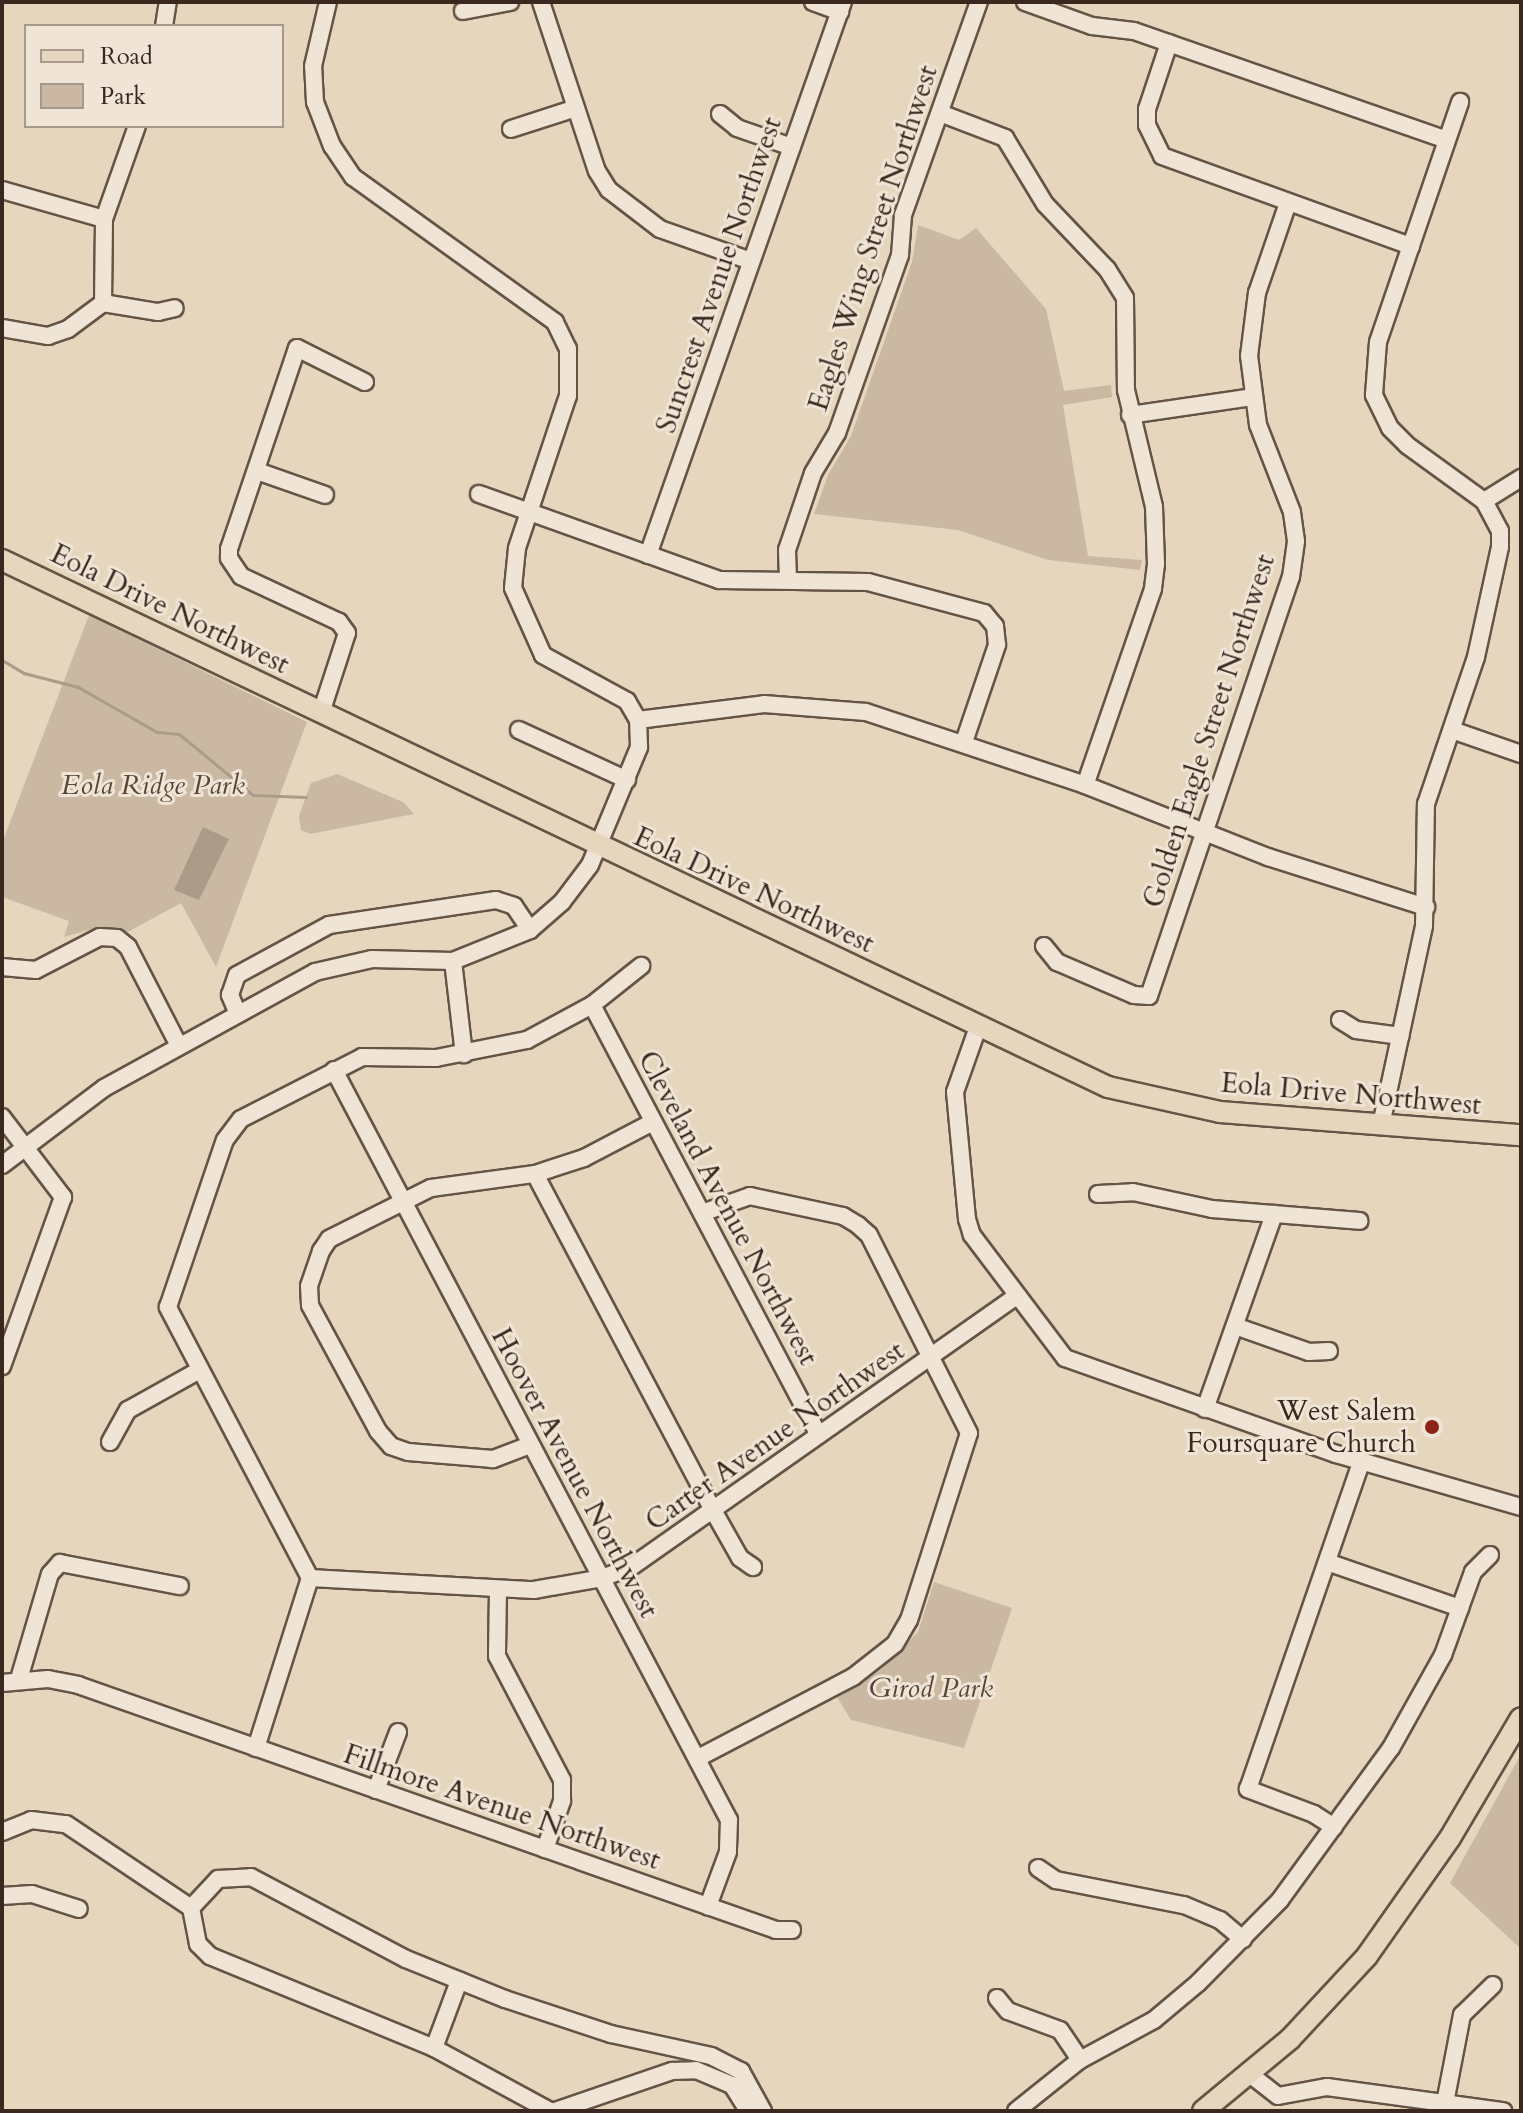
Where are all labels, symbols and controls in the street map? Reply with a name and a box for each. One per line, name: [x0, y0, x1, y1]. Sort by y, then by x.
legend: [24, 24, 284, 128]
text: Road: [100, 40, 153, 73]
street label: Eagles Wing Street Northwest: [801, 61, 945, 415]
text: Park: [100, 80, 146, 113]
street label: Suncrest Avenue Northwest: [649, 113, 789, 437]
street label: Eola Drive Northwest: [45, 537, 295, 681]
street label: Golden Eagle Street Northwest: [1136, 550, 1282, 912]
park label: Eola Ridge Park: [61, 768, 245, 802]
street label: Eola Drive Northwest: [629, 820, 879, 960]
street label: Cleveland Avenue Northwest: [631, 1045, 825, 1371]
street label: Eola Drive Northwest: [1219, 1066, 1483, 1122]
street label: Hoover Avenue Northwest: [484, 1322, 666, 1624]
street label: Carter Avenue Northwest: [639, 1334, 911, 1538]
place label: West Salem Foursquare Church: [1187, 1394, 1416, 1460]
marker: West Salem Foursquare Church: [1423, 1418, 1441, 1436]
park label: Girod Park: [869, 1671, 993, 1705]
street label: Fillmore Avenue Northwest: [339, 1737, 665, 1877]

